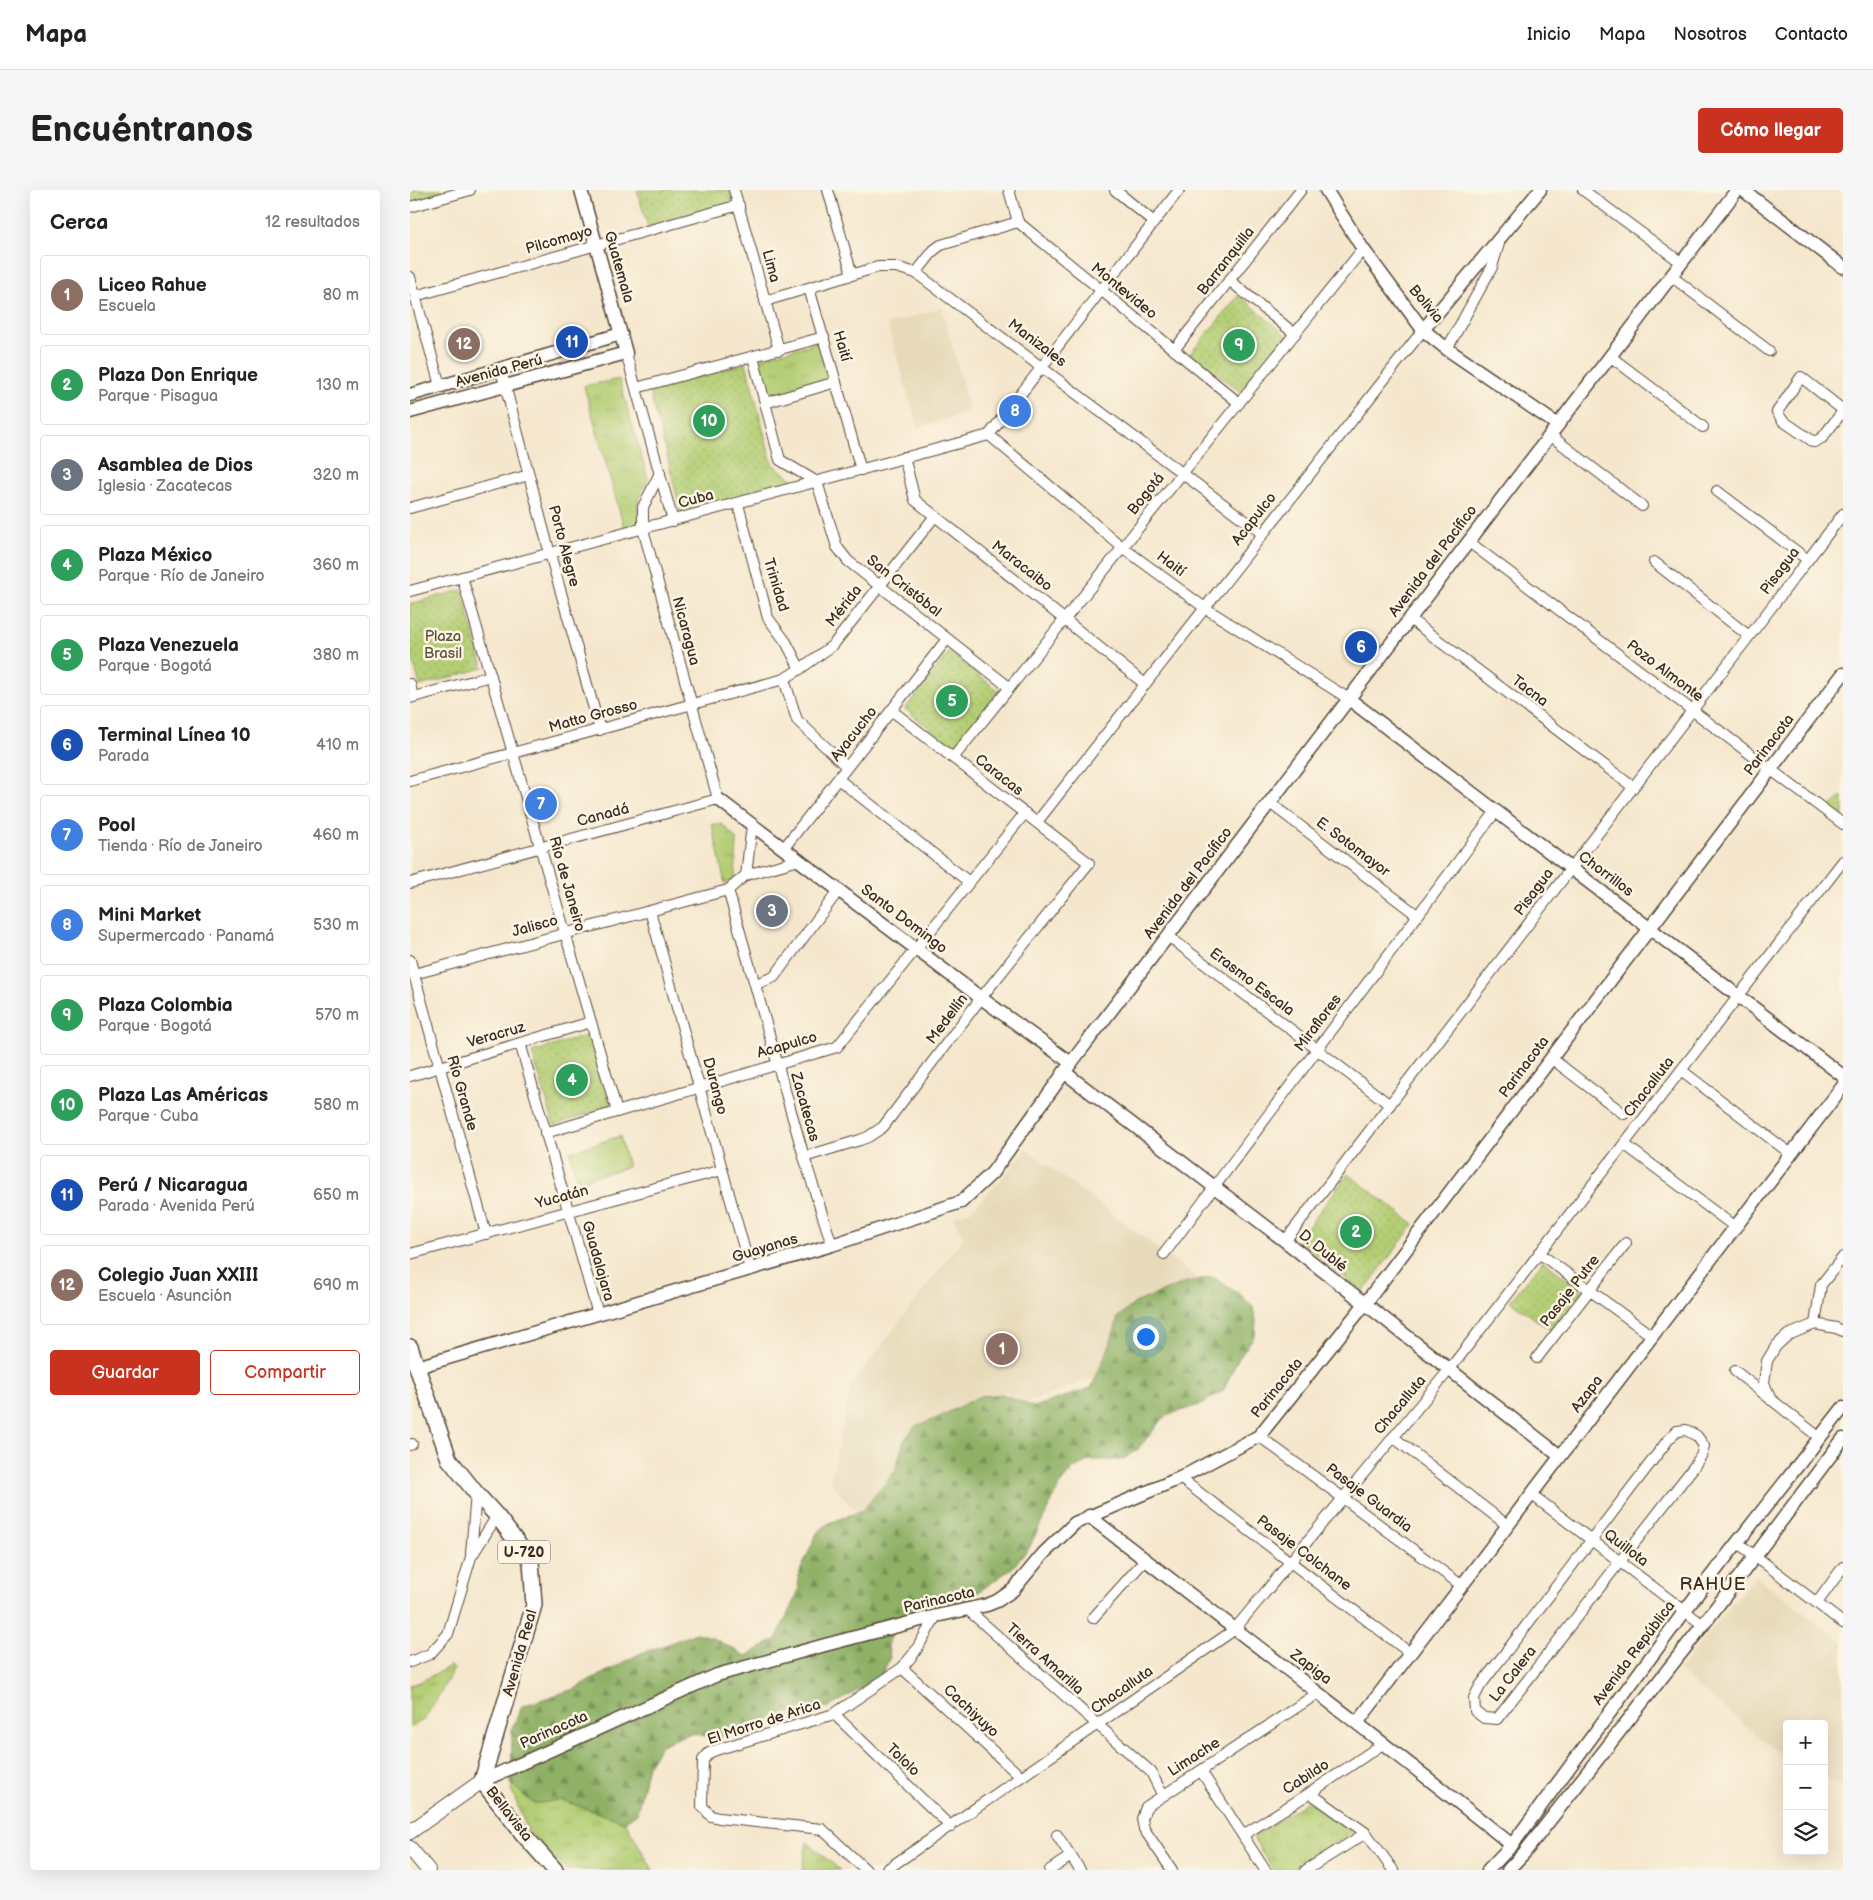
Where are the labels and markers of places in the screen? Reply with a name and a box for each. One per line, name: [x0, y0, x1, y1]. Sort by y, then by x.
pin: 11: [556, 323, 588, 361]
pin: 12: [448, 325, 480, 363]
pin: 9: [1223, 326, 1255, 364]
pin: 8: [999, 392, 1031, 430]
pin: 10: [693, 402, 725, 440]
pin: 6: [1345, 628, 1377, 666]
pin: 5: [936, 682, 968, 720]
pin: 7: [525, 785, 557, 823]
pin: 3: [756, 892, 788, 930]
pin: 4: [556, 1061, 588, 1099]
pin: 2: [1340, 1213, 1372, 1251]
pin: 1: [986, 1330, 1018, 1368]

